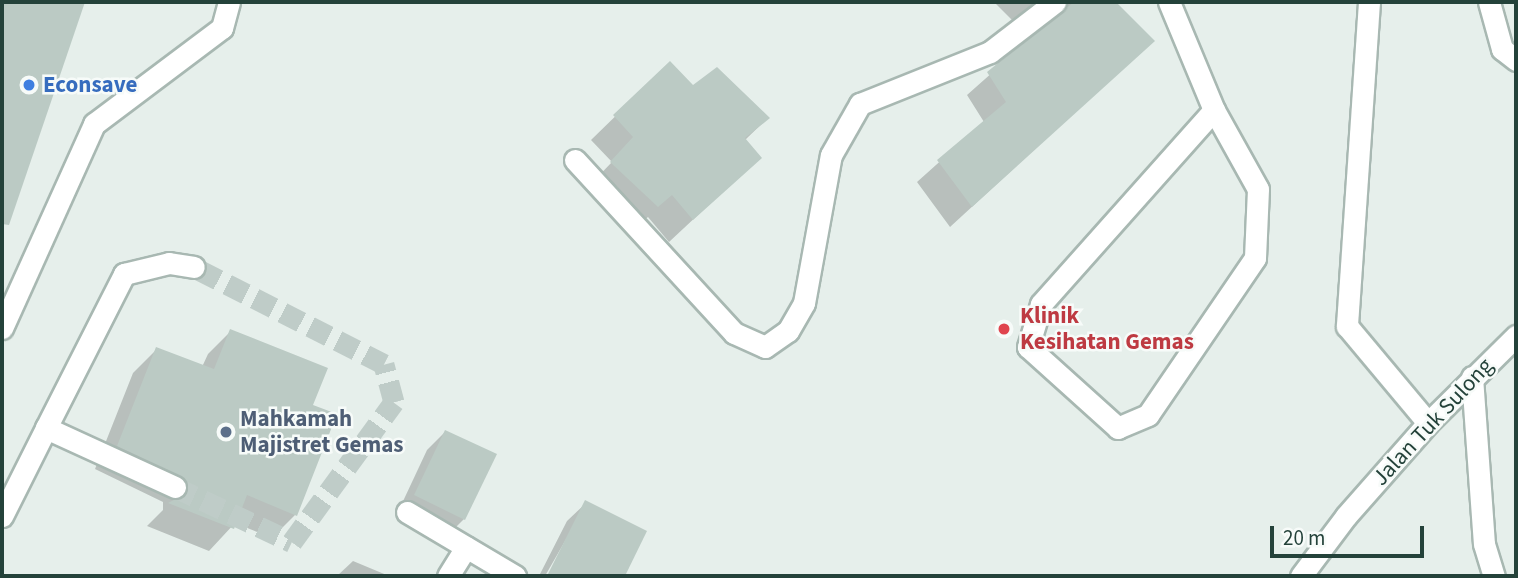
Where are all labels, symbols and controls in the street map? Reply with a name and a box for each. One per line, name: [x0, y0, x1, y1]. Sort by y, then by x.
place label: Econsave: [43, 71, 137, 99]
marker: Econsave: [21, 77, 37, 93]
place label: Klinik Kesihatan Gemas: [1020, 302, 1194, 356]
marker: Klinik Kesihatan Gemas: [994, 319, 1014, 339]
street label: Jalan Tuk Sulong: [1367, 353, 1499, 491]
place label: Mahkamah Majistret Gemas: [240, 405, 404, 459]
marker: Mahkamah Majistret Gemas: [218, 424, 234, 440]
scale bar: [1273, 512, 1427, 556]
text: 20 m: [1283, 523, 1325, 553]

